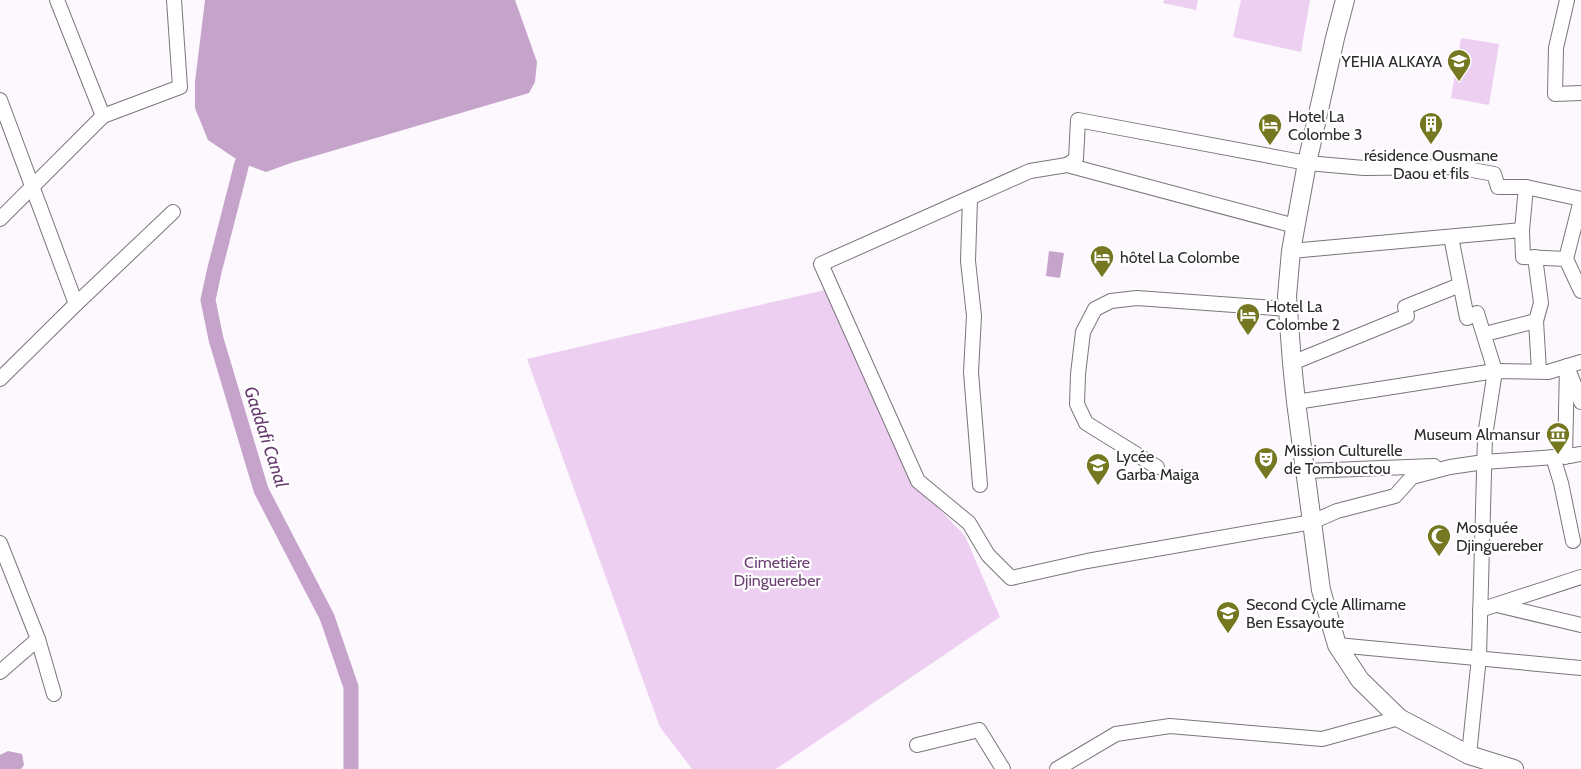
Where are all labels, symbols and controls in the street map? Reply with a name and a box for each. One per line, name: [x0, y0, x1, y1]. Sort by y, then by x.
school or university icon: YEHIA ALKAYA: [1446, 48, 1472, 82]
place label: YEHIA ALKAYA: [1341, 52, 1442, 71]
place label: Hotel La Colombe 3: [1288, 107, 1362, 144]
building icon: résidence Ousmane Daou et fils: [1418, 111, 1444, 145]
hotel icon: Hotel La Colombe 3: [1257, 112, 1283, 146]
place label: résidence Ousmane Daou et fils: [1364, 146, 1498, 183]
hotel icon: hôtel La Colombe: [1089, 244, 1115, 278]
place label: hôtel La Colombe: [1120, 248, 1240, 267]
place label: Hotel La Colombe 2: [1266, 297, 1340, 334]
hotel icon: Hotel La Colombe 2: [1235, 302, 1261, 336]
water label: Gaddafi Canal: [239, 384, 293, 491]
museum icon: Museum Almansur: [1545, 421, 1571, 455]
place label: Museum Almansur: [1414, 425, 1541, 444]
place label: Mission Culturelle de Tombouctou: [1284, 441, 1402, 478]
theatre icon: Mission Culturelle de Tombouctou: [1253, 446, 1279, 480]
place label: Lycée Garba Maiga: [1116, 447, 1200, 484]
school or university icon: Lycée Garba Maiga: [1085, 452, 1111, 486]
place label: Mosquée Djinguereber: [1456, 518, 1544, 555]
mosque icon: Mosquée Djinguereber: [1426, 523, 1452, 557]
park label: Cimetière Djinguereber: [734, 553, 821, 590]
place label: Second Cycle Allimame Ben Essayoute: [1246, 595, 1406, 632]
school or university icon: Second Cycle Allimame Ben Essayoute: [1215, 600, 1241, 634]

